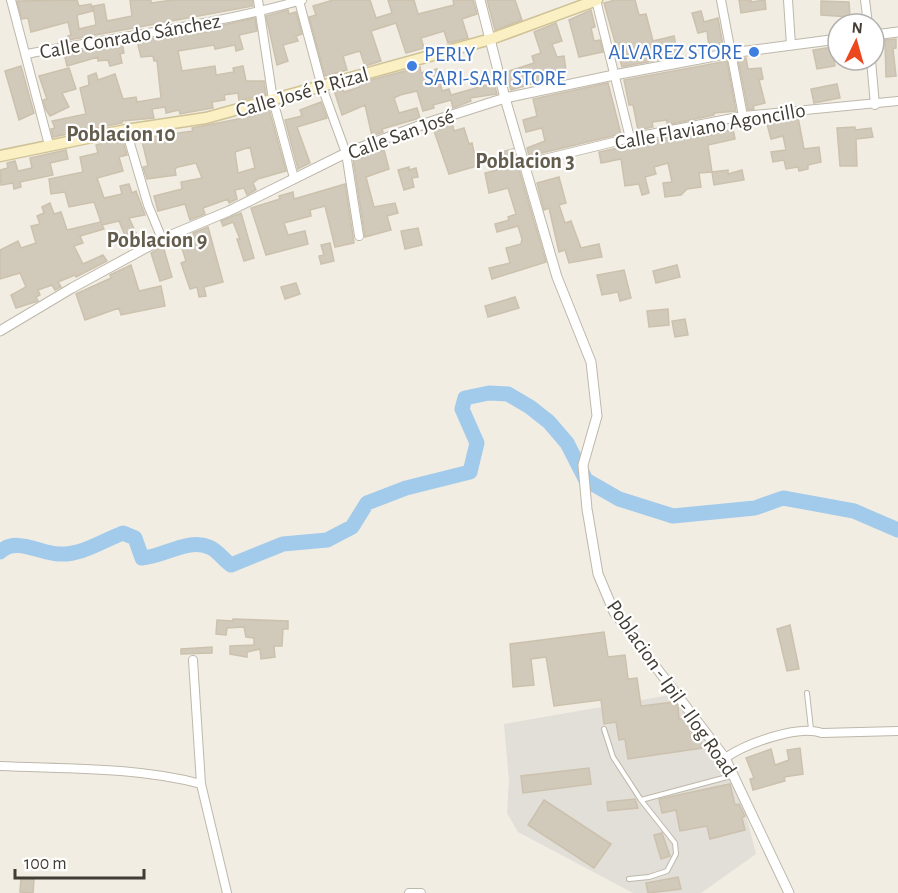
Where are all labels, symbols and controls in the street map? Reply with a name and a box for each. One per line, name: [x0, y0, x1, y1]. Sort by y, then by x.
street label: Calle Conrado Sánchez: [38, 10, 222, 63]
north arrow: [826, 12, 886, 72]
text: N: [851, 20, 863, 37]
place label: ALVAREZ STORE: [608, 42, 742, 63]
place label: PERLY SARI-SARI STORE: [424, 44, 566, 89]
marker: ALVAREZ STORE: [747, 45, 761, 59]
marker: PERLY SARI-SARI STORE: [405, 59, 419, 73]
street label: Calle José P. Rizal: [233, 63, 371, 121]
street label: Calle Flaviano Agoncillo: [613, 99, 807, 154]
street label: Calle San José: [345, 106, 457, 163]
district label: Poblacion 10: [66, 123, 176, 145]
district label: Poblacion 3: [475, 150, 575, 172]
district label: Poblacion 9: [107, 229, 207, 251]
street label: Poblacion - Ipil - Ilog Road: [603, 596, 740, 780]
scale bar: [15, 842, 144, 880]
text: 100 m: [24, 855, 67, 873]

